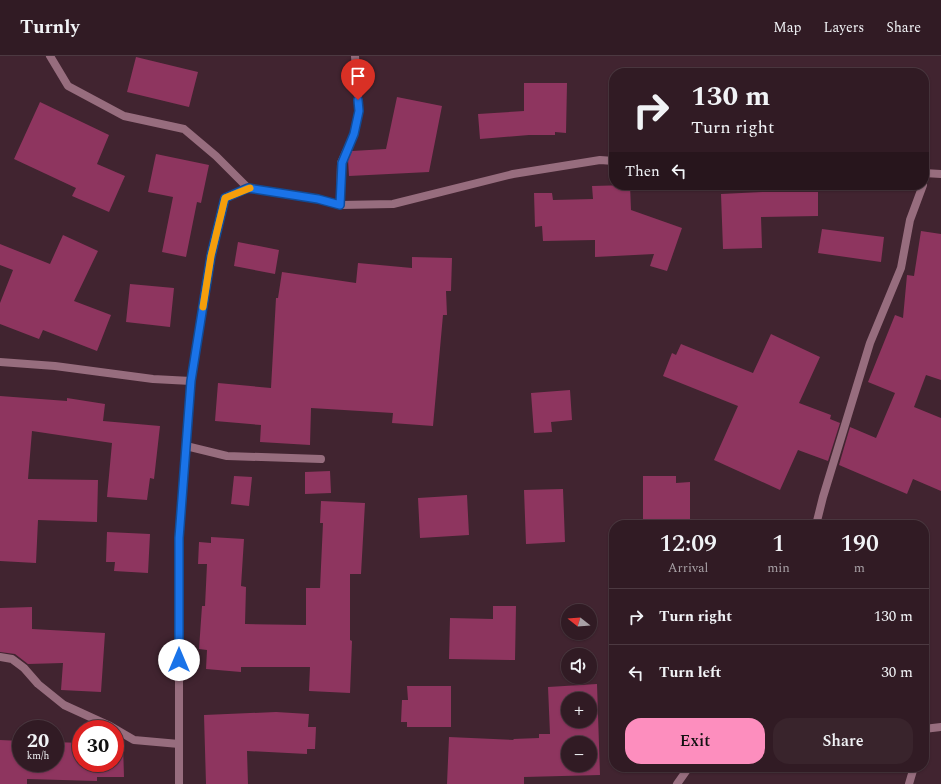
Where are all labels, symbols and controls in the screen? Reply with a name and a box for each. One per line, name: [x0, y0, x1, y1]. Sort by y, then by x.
text: Turnly: [20, 13, 80, 42]
text: Map: [773, 17, 802, 38]
text: Layers: [824, 17, 864, 38]
text: Share: [886, 17, 921, 38]
pin: [341, 59, 375, 100]
icon: arrive: [347, 65, 369, 87]
text: 130 m: [691, 75, 770, 118]
icon: right: [625, 84, 677, 136]
text: Turn right: [691, 114, 774, 141]
text: Then: [625, 160, 660, 183]
icon: left: [668, 160, 690, 182]
text: 12:09: [659, 526, 717, 562]
text: 1: [772, 526, 785, 562]
text: 190: [840, 526, 879, 562]
text: Arrival: [668, 558, 708, 578]
text: min: [767, 558, 790, 578]
text: m: [854, 558, 865, 578]
north arrow: [561, 604, 597, 640]
map controls: [561, 604, 597, 772]
text: Turn right: [659, 605, 732, 628]
text: 130 m: [874, 605, 913, 628]
icon: right: [625, 606, 647, 628]
position arrow: [158, 639, 200, 681]
button: sound: [561, 648, 597, 684]
text: Turn left: [659, 661, 721, 684]
text: 30 m: [881, 661, 913, 684]
icon: left: [625, 662, 647, 684]
button: +: [561, 692, 597, 728]
button: Exit: [625, 718, 765, 764]
button: Share: [773, 718, 913, 764]
speed limit sign: 30: [72, 720, 124, 772]
text: 20: [27, 726, 49, 756]
button: −: [561, 736, 597, 772]
text: km/h: [27, 748, 49, 764]

